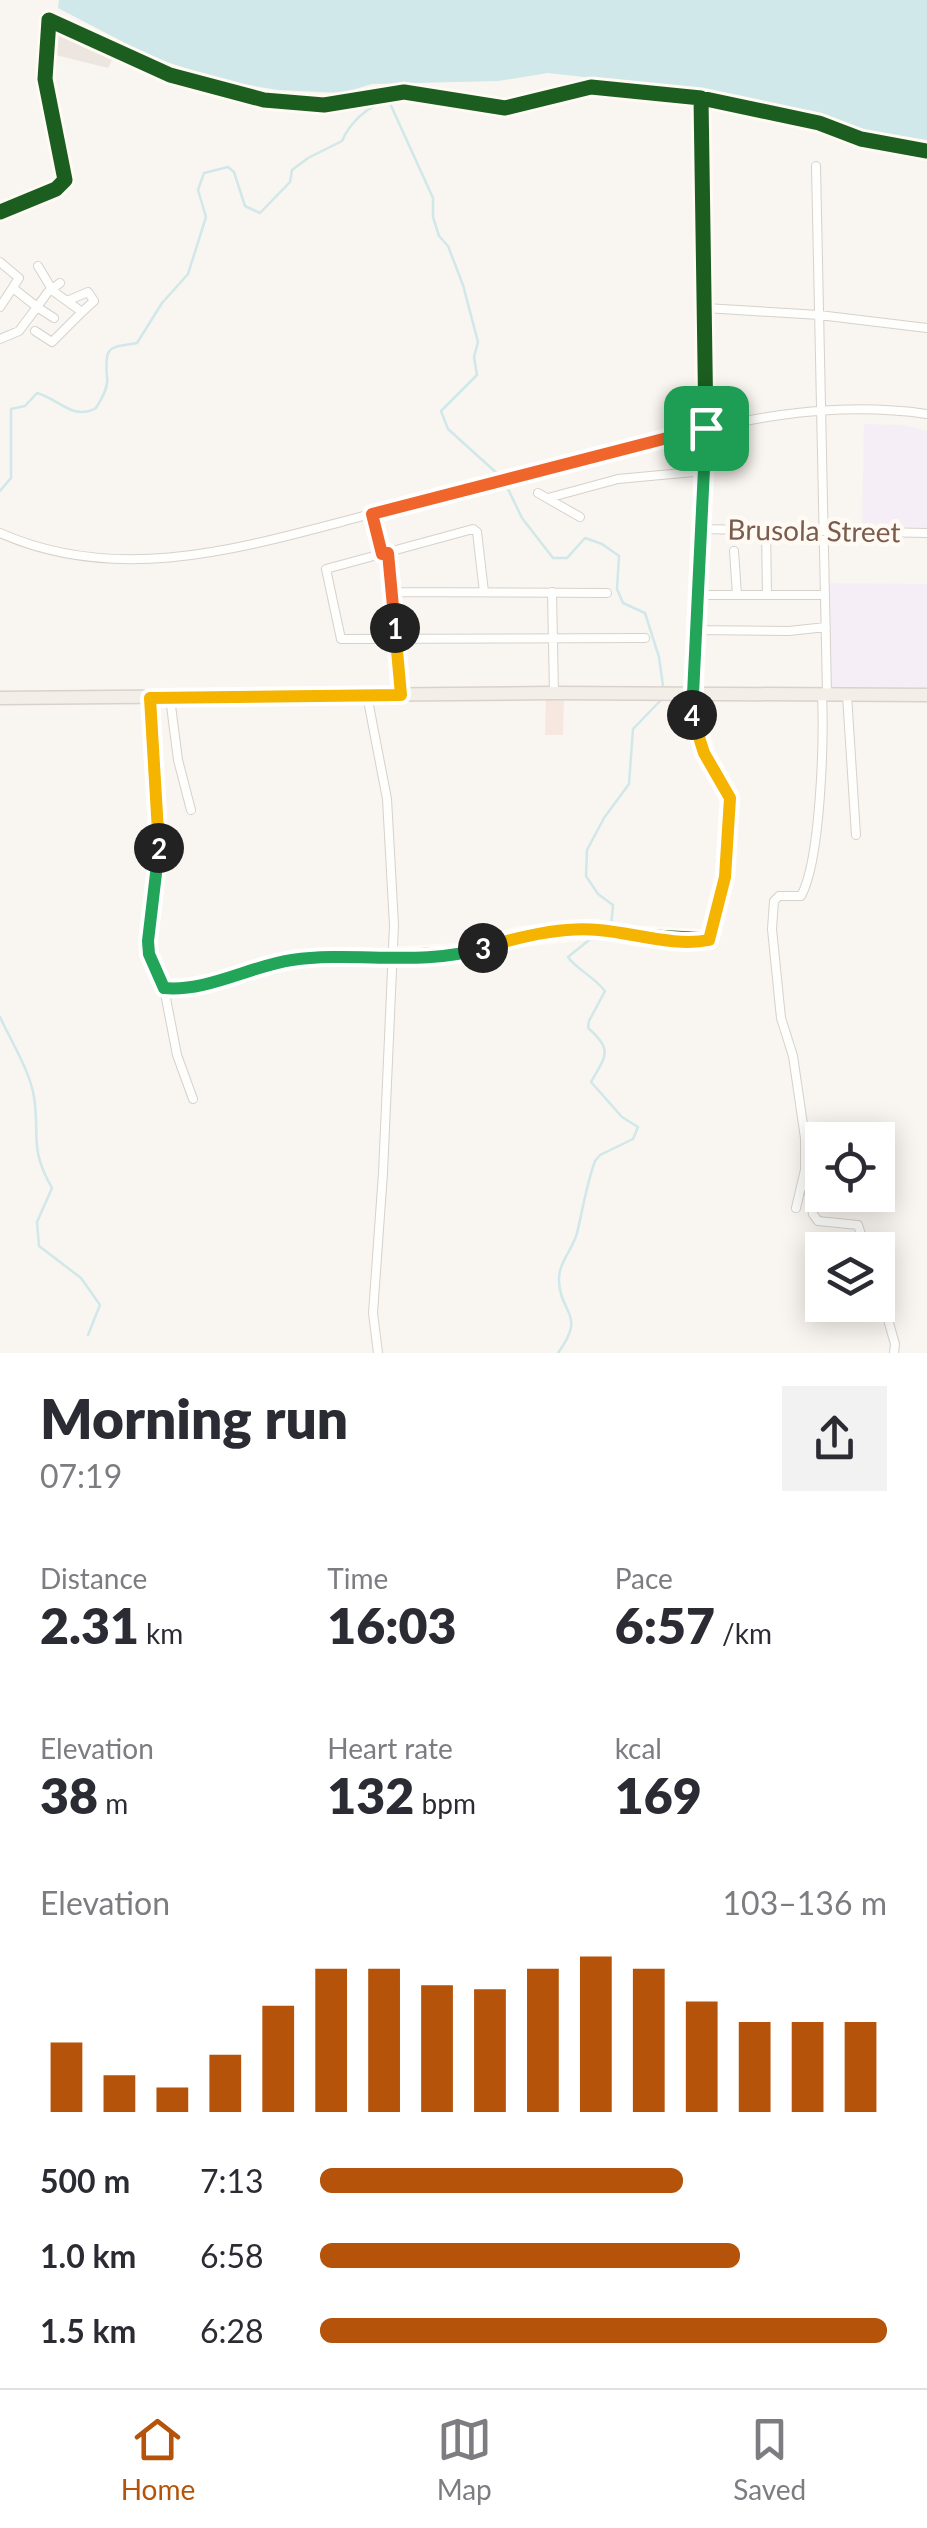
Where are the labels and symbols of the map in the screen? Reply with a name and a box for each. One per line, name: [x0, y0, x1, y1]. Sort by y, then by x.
pin: [664, 386, 749, 471]
street label: Brusola Street: [727, 511, 901, 549]
pin: 1: [370, 603, 420, 653]
pin: 4: [667, 690, 717, 740]
pin: 2: [134, 823, 184, 873]
pin: 3: [458, 923, 508, 973]

